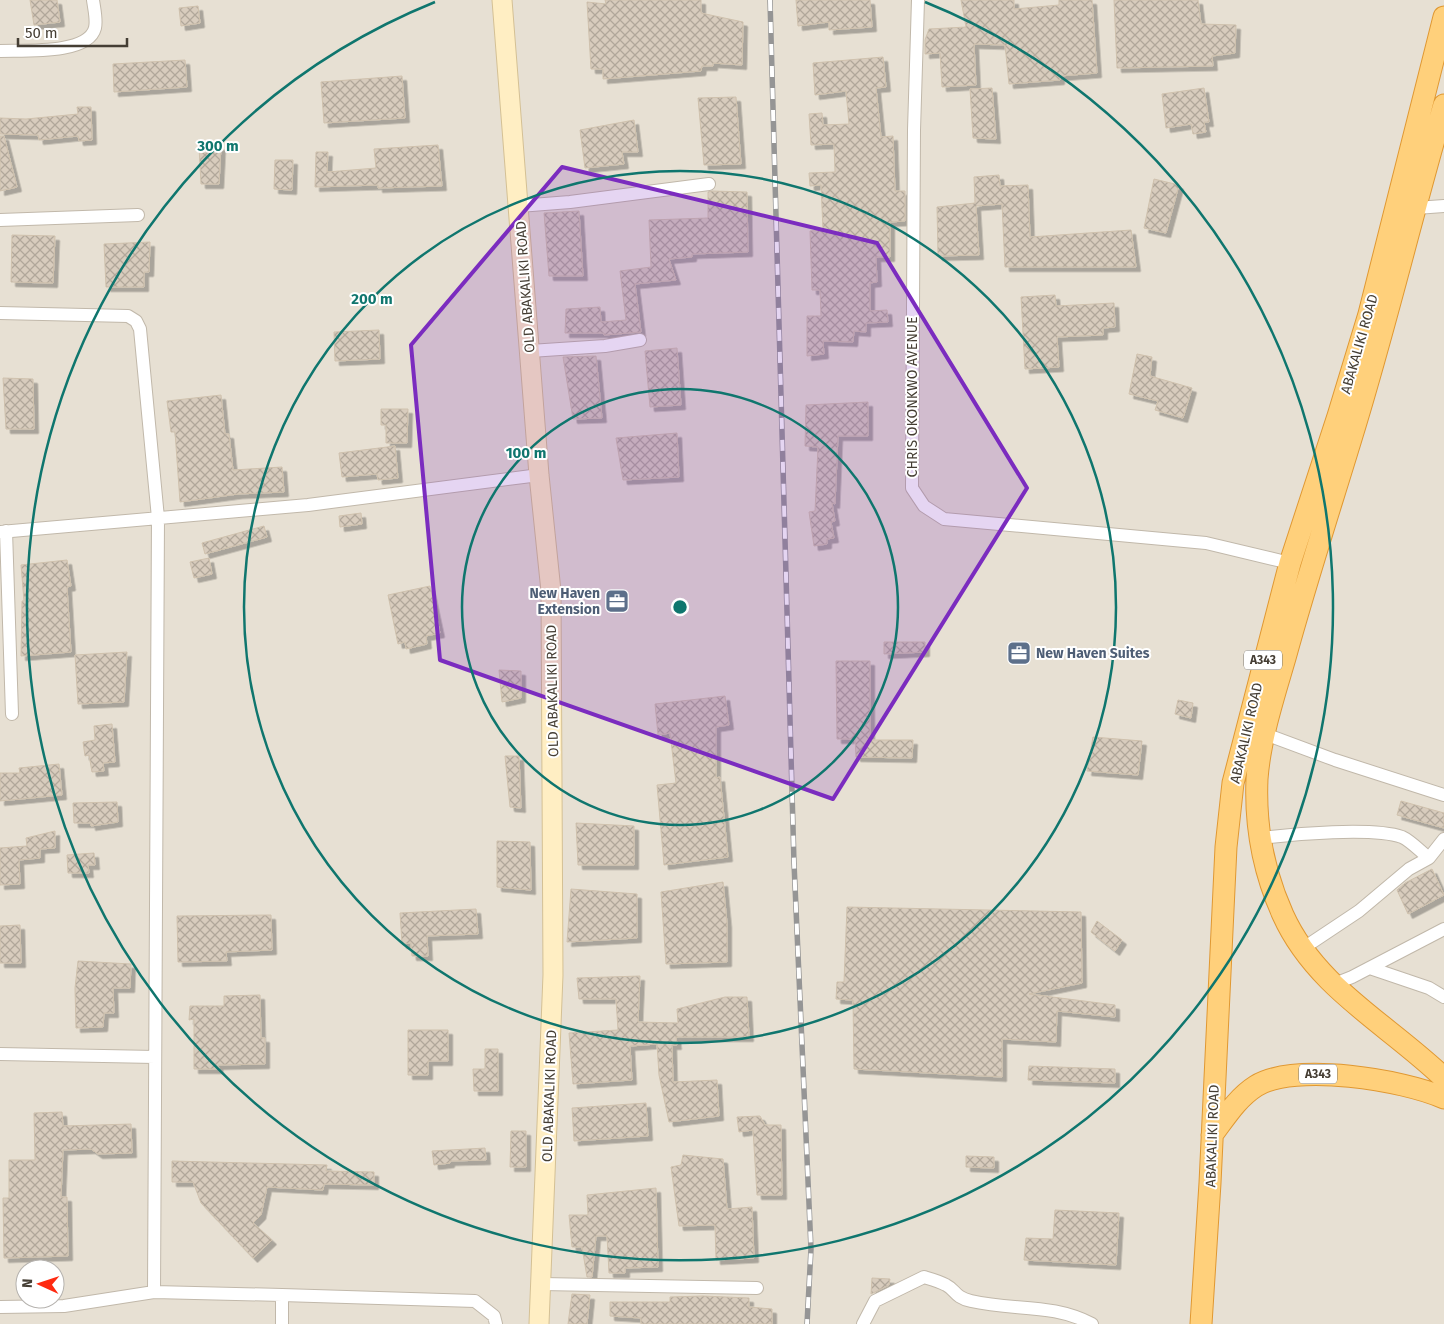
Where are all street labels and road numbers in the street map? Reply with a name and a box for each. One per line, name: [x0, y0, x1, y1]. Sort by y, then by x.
street label: OLD ABAKALIKI ROAD: [512, 220, 539, 354]
street label: ABAKALIKI ROAD: [1337, 292, 1382, 396]
street label: CHRIS OKONKWO AVENUE: [904, 317, 921, 477]
street label: OLD ABAKALIKI ROAD: [543, 625, 562, 757]
road number: A343: [1244, 650, 1282, 670]
street label: ABAKALIKI ROAD: [1227, 681, 1266, 785]
street label: OLD ABAKALIKI ROAD: [539, 1030, 560, 1162]
road number: A343: [1299, 1064, 1337, 1084]
street label: ABAKALIKI ROAD: [1202, 1084, 1223, 1188]

